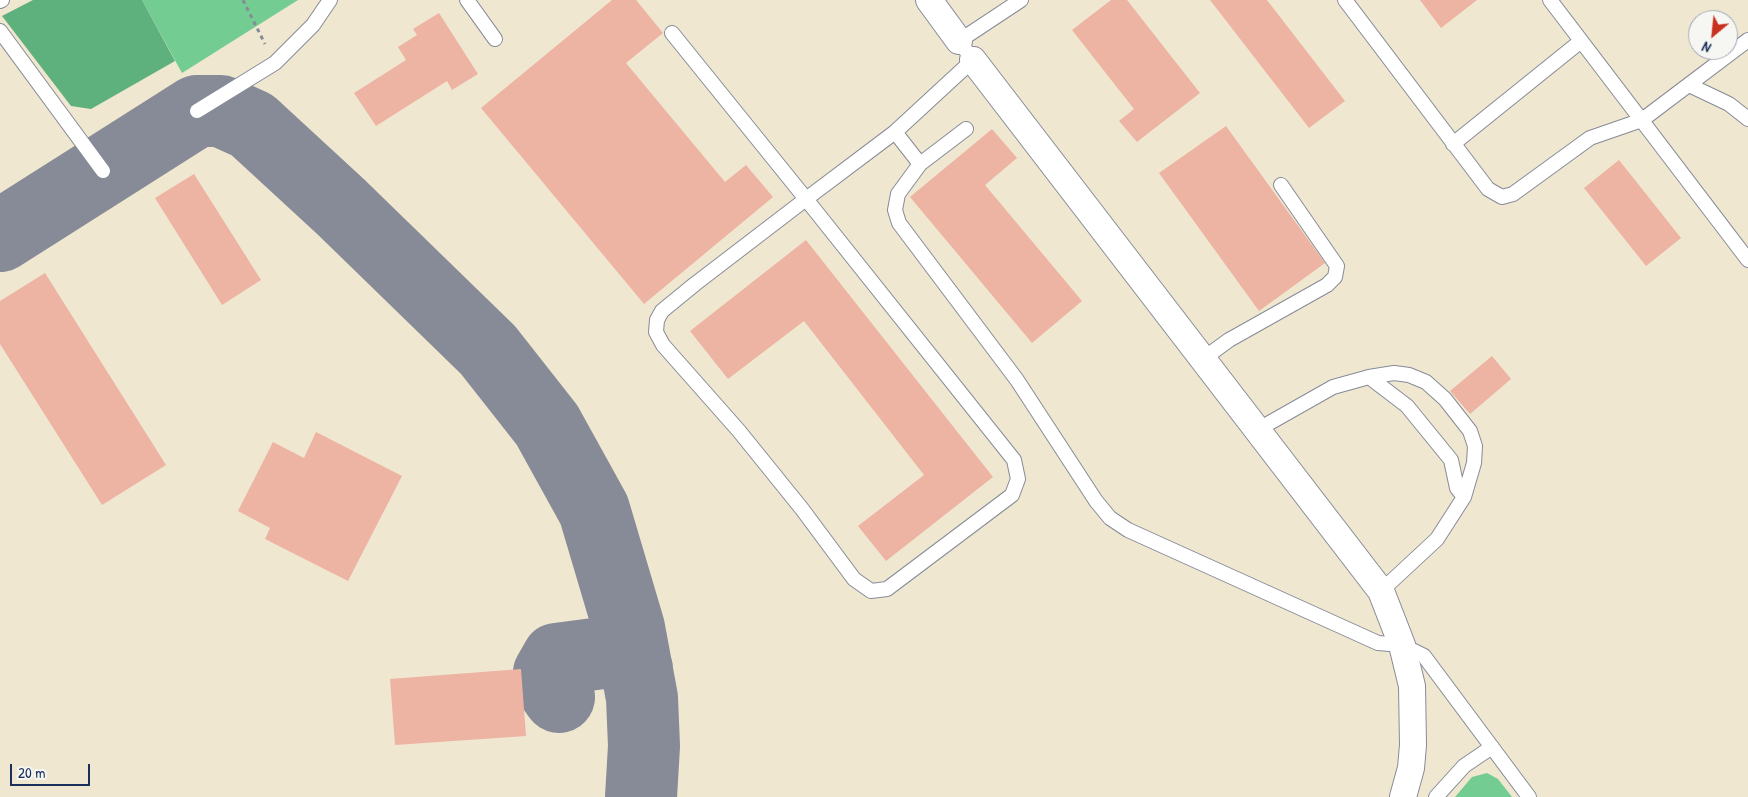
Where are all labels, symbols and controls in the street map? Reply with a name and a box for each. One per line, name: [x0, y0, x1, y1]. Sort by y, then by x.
north arrow: [1688, 10, 1738, 60]
text: N: [1698, 38, 1714, 58]
scale bar: [12, 754, 92, 786]
text: 20 m: [18, 762, 45, 783]

